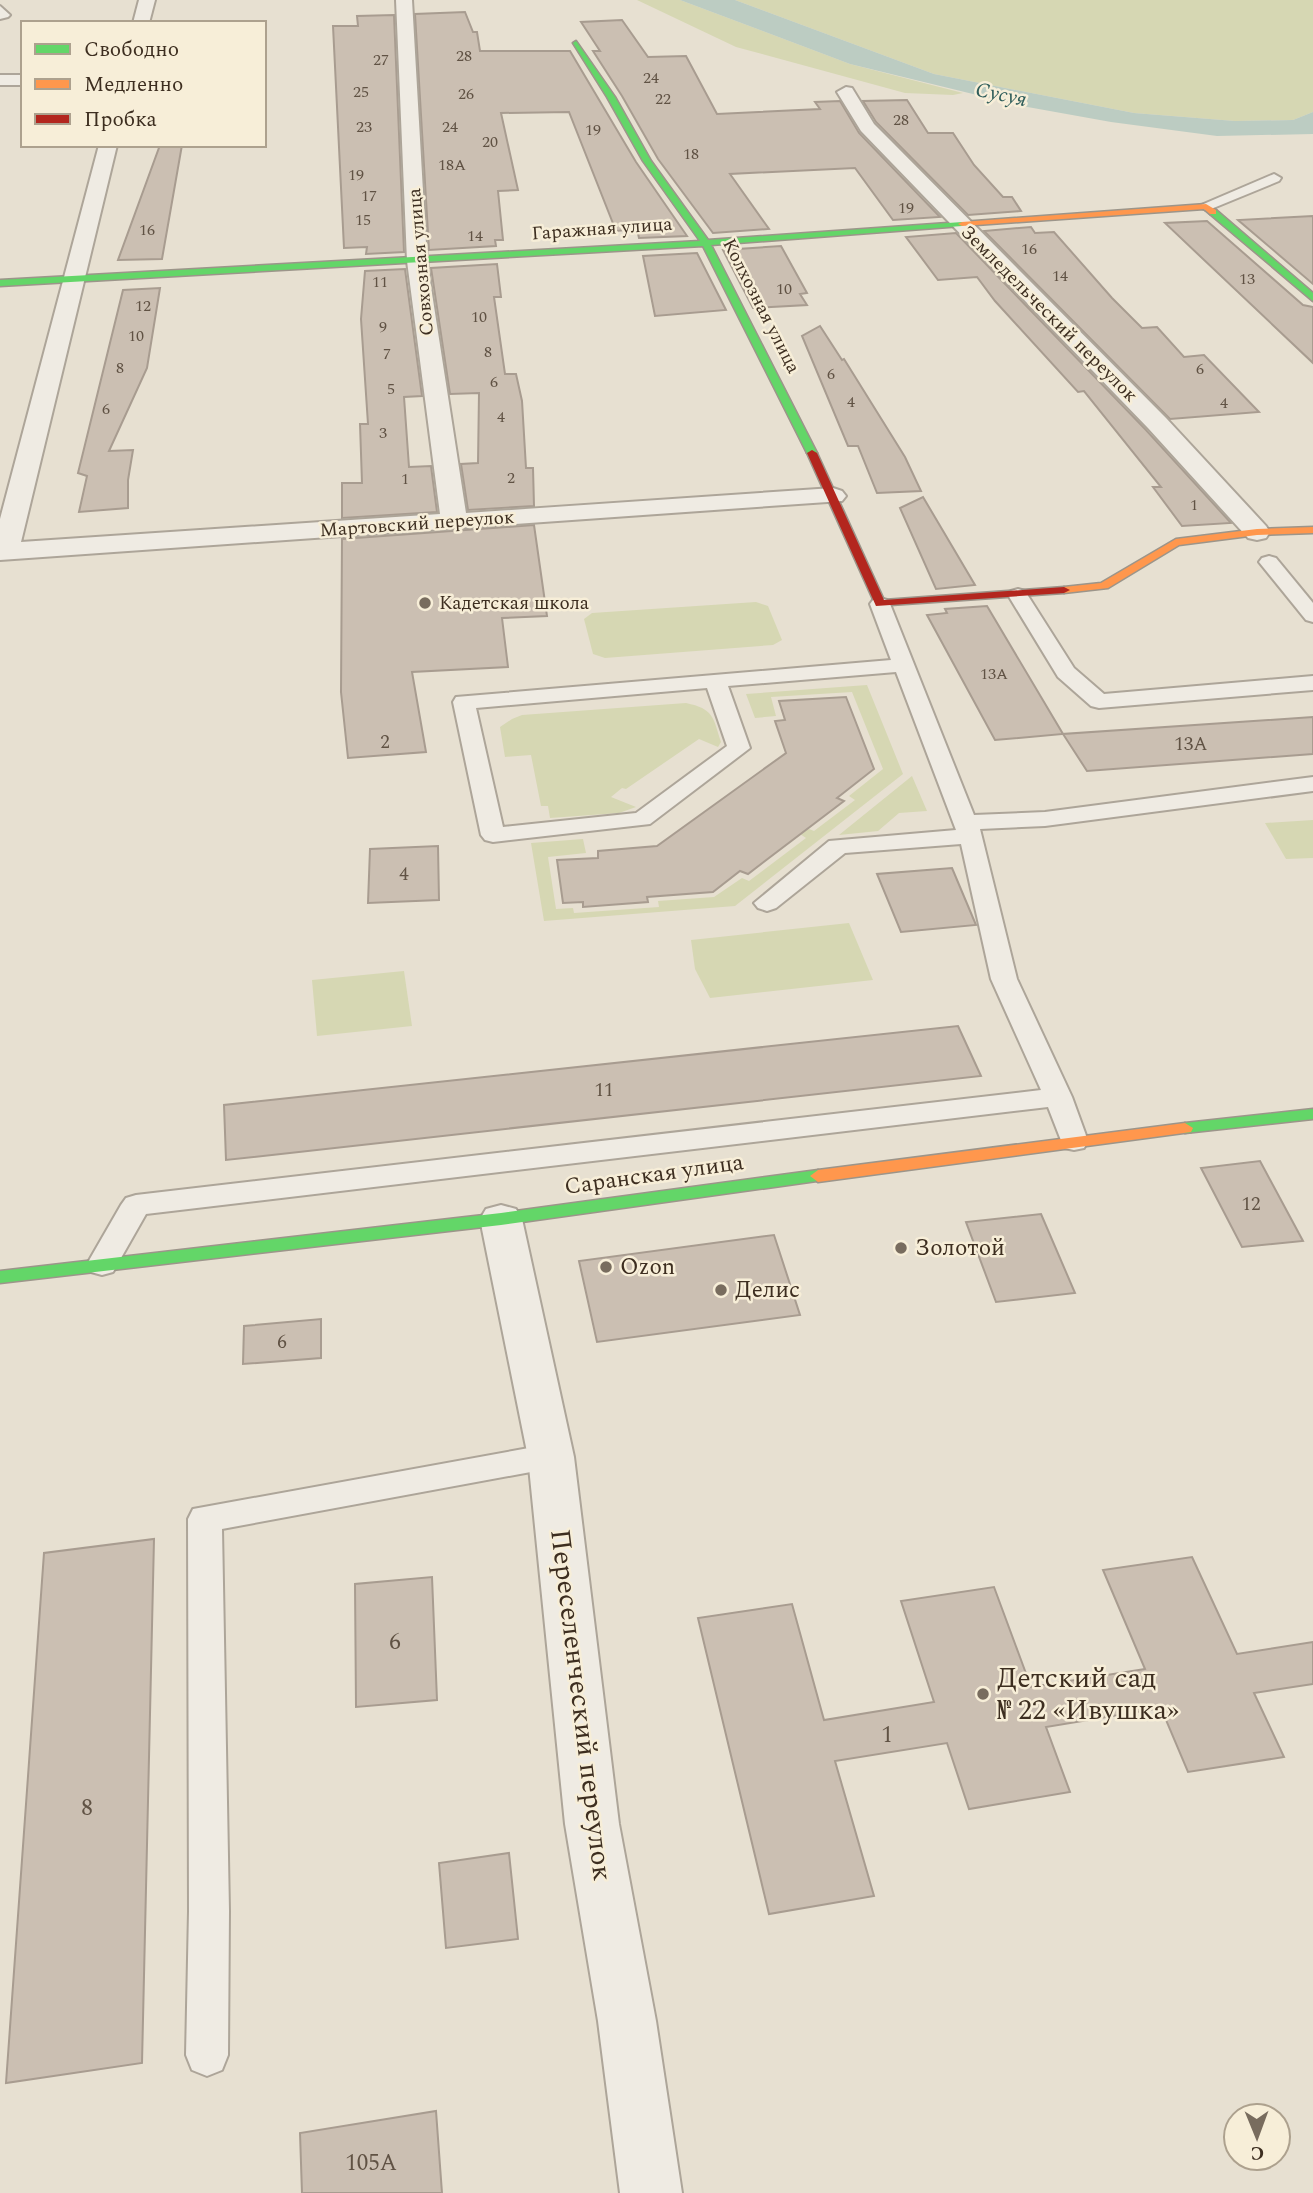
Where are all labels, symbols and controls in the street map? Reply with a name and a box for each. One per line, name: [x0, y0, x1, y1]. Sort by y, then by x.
legend: [21, 21, 266, 147]
text: Свободно: [84, 34, 179, 66]
house number: 28: [456, 44, 472, 68]
house number: 27: [373, 48, 389, 72]
house number: 24: [643, 66, 659, 90]
text: Медленно: [84, 69, 183, 101]
water label: Сусуя: [972, 74, 1030, 116]
house number: 25: [353, 80, 369, 104]
house number: 26: [458, 82, 474, 106]
house number: 22: [655, 87, 671, 111]
text: Пробка: [84, 104, 158, 136]
house number: 28: [893, 108, 909, 132]
house number: 23: [356, 115, 372, 139]
house number: 24: [442, 115, 458, 139]
house number: 19: [585, 118, 601, 142]
house number: 20: [482, 130, 498, 154]
house number: 18: [683, 142, 699, 166]
house number: 18А: [438, 153, 466, 177]
house number: 19: [348, 163, 364, 187]
house number: 17: [361, 184, 377, 208]
street label: Совхозная улица: [400, 186, 442, 337]
house number: 19: [898, 196, 914, 220]
house number: 15: [355, 208, 371, 232]
street label: Гаражная улица: [531, 210, 674, 248]
house number: 16: [139, 218, 155, 242]
street label: Земледельческий переулок: [954, 219, 1145, 410]
house number: 14: [467, 224, 483, 248]
street label: Колхозная улица: [714, 233, 808, 379]
house number: 16: [1021, 237, 1037, 261]
house number: 14: [1052, 264, 1068, 288]
house number: 13: [1239, 267, 1255, 291]
house number: 11: [372, 270, 388, 294]
house number: 10: [776, 277, 792, 301]
house number: 12: [135, 294, 151, 318]
house number: 10: [471, 305, 487, 329]
house number: 9: [379, 315, 387, 339]
house number: 10: [128, 324, 144, 348]
house number: 8: [484, 340, 492, 364]
house number: 7: [383, 342, 391, 366]
house number: 8: [116, 356, 124, 380]
house number: 6: [1196, 357, 1204, 381]
house number: 6: [827, 362, 835, 386]
house number: 6: [490, 370, 498, 394]
house number: 5: [387, 377, 395, 401]
house number: 4: [847, 390, 855, 414]
house number: 4: [1220, 391, 1228, 415]
house number: 6: [102, 397, 110, 421]
house number: 4: [497, 405, 505, 429]
house number: 3: [379, 421, 387, 445]
house number: 2: [507, 466, 515, 490]
house number: 1: [401, 467, 409, 491]
house number: 1: [1190, 493, 1198, 517]
street label: Мартовский переулок: [319, 503, 516, 545]
place label: Кадетская школа: [439, 589, 590, 618]
marker: Кадетская школа: [417, 595, 433, 611]
house number: 13А: [980, 662, 1008, 686]
house number: 2: [380, 728, 390, 757]
house number: 13А: [1174, 730, 1208, 759]
house number: 4: [399, 860, 409, 889]
house number: 11: [594, 1076, 614, 1105]
street label: Саранская улица: [562, 1145, 746, 1205]
house number: 12: [1241, 1190, 1261, 1219]
place label: Золотой: [915, 1231, 1005, 1266]
marker: Золотой: [893, 1240, 909, 1256]
place label: Ozon: [620, 1250, 675, 1285]
marker: Ozon: [598, 1259, 614, 1275]
place label: Делис: [735, 1273, 800, 1308]
marker: Делис: [713, 1282, 729, 1298]
house number: 6: [277, 1328, 287, 1357]
street label: Переселенческий переулок: [538, 1527, 624, 1883]
house number: 6: [389, 1625, 401, 1660]
place label: Детский сад № 22 «Ивушка»: [997, 1657, 1179, 1732]
marker: Детский сад № 22 «Ивушка»: [975, 1686, 991, 1702]
house number: 1: [881, 1718, 893, 1753]
house number: 8: [81, 1791, 93, 1826]
north arrow: [1222, 2102, 1292, 2172]
text: С: [1250, 2138, 1264, 2167]
house number: 105А: [345, 2146, 397, 2181]

